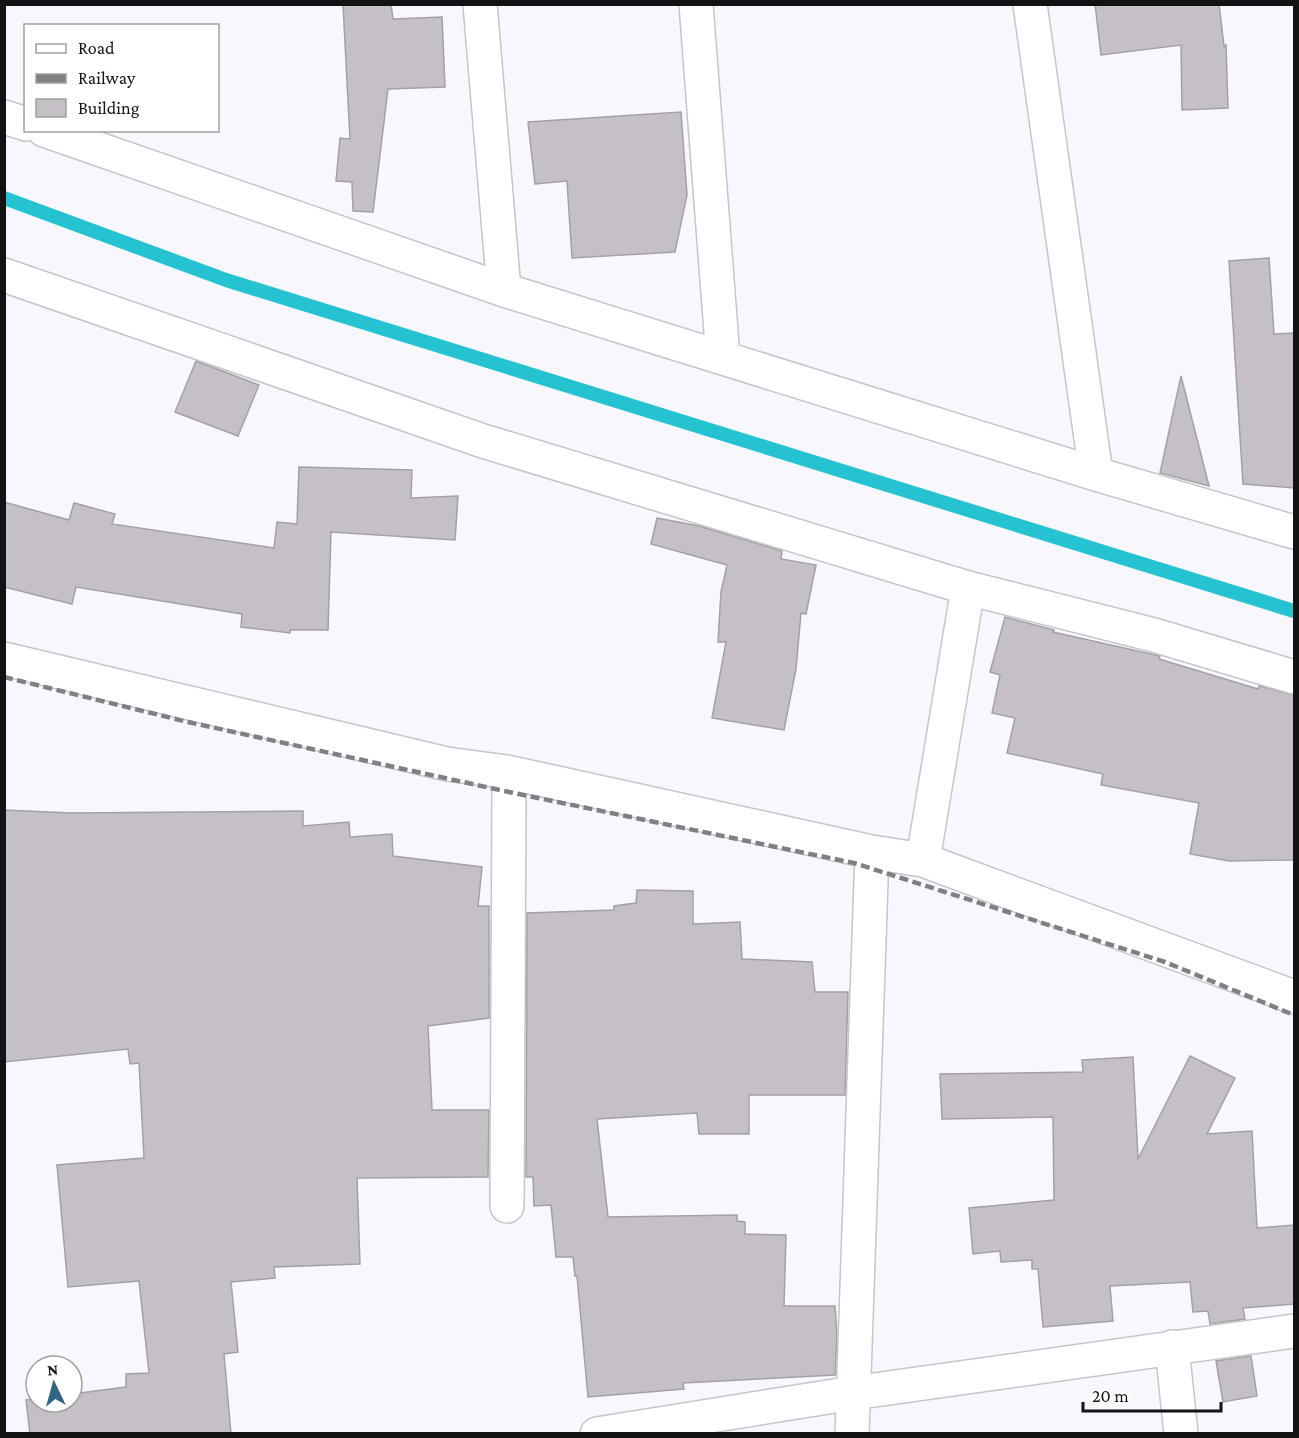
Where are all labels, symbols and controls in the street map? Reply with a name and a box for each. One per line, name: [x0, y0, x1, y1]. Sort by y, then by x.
legend: [24, 24, 219, 132]
text: Road: [78, 38, 115, 58]
text: Railway: [78, 68, 136, 88]
text: Building: [78, 98, 140, 118]
north arrow: [24, 1354, 84, 1414]
text: N: [47, 1361, 59, 1378]
scale bar: [1083, 1375, 1221, 1413]
text: 20 m: [1092, 1386, 1129, 1406]

